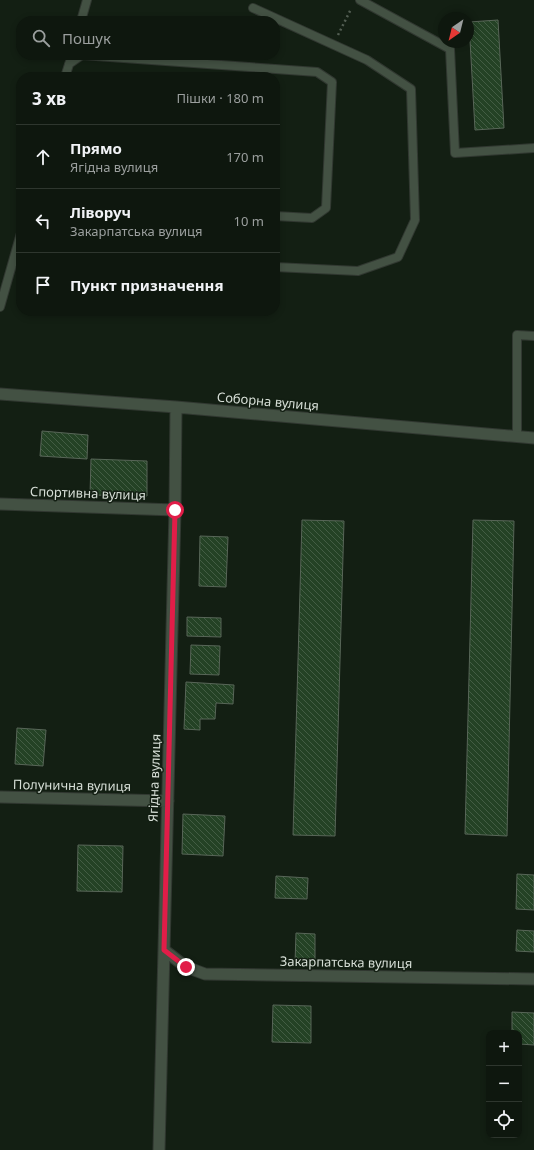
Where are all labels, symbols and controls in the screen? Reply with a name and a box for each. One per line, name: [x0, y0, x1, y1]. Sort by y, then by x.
north arrow: [438, 12, 474, 48]
search box: [16, 16, 280, 60]
icon: search: [30, 27, 52, 49]
text: Пошук: [62, 28, 111, 48]
text: 3 хв: [32, 87, 66, 110]
text: Пішки · 180 m: [176, 89, 264, 107]
text: Прямо: [70, 138, 122, 158]
icon: ahead: [32, 146, 54, 168]
text: 170 m: [226, 148, 264, 166]
text: Ягідна вулиця: [70, 158, 158, 176]
text: Ліворуч: [70, 202, 131, 222]
icon: left: [32, 210, 54, 232]
text: 10 m: [234, 212, 264, 230]
text: Закарпатська вулиця: [70, 222, 202, 240]
icon: arrive: [32, 274, 54, 296]
text: Пункт призначення: [70, 275, 224, 295]
street label: Соборна вулиця: [216, 388, 320, 414]
street label: Спортивна вулиця: [30, 482, 146, 504]
route start: [166, 501, 184, 519]
street label: Ягідна вулиця: [143, 734, 165, 822]
street label: Полунична вулиця: [13, 775, 131, 795]
street label: Закарпатська вулиця: [280, 952, 412, 972]
route end: [177, 958, 195, 976]
map controls: [486, 1030, 522, 1138]
button: +: [486, 1030, 522, 1066]
button: −: [486, 1066, 522, 1102]
button: locate: [486, 1102, 522, 1138]

